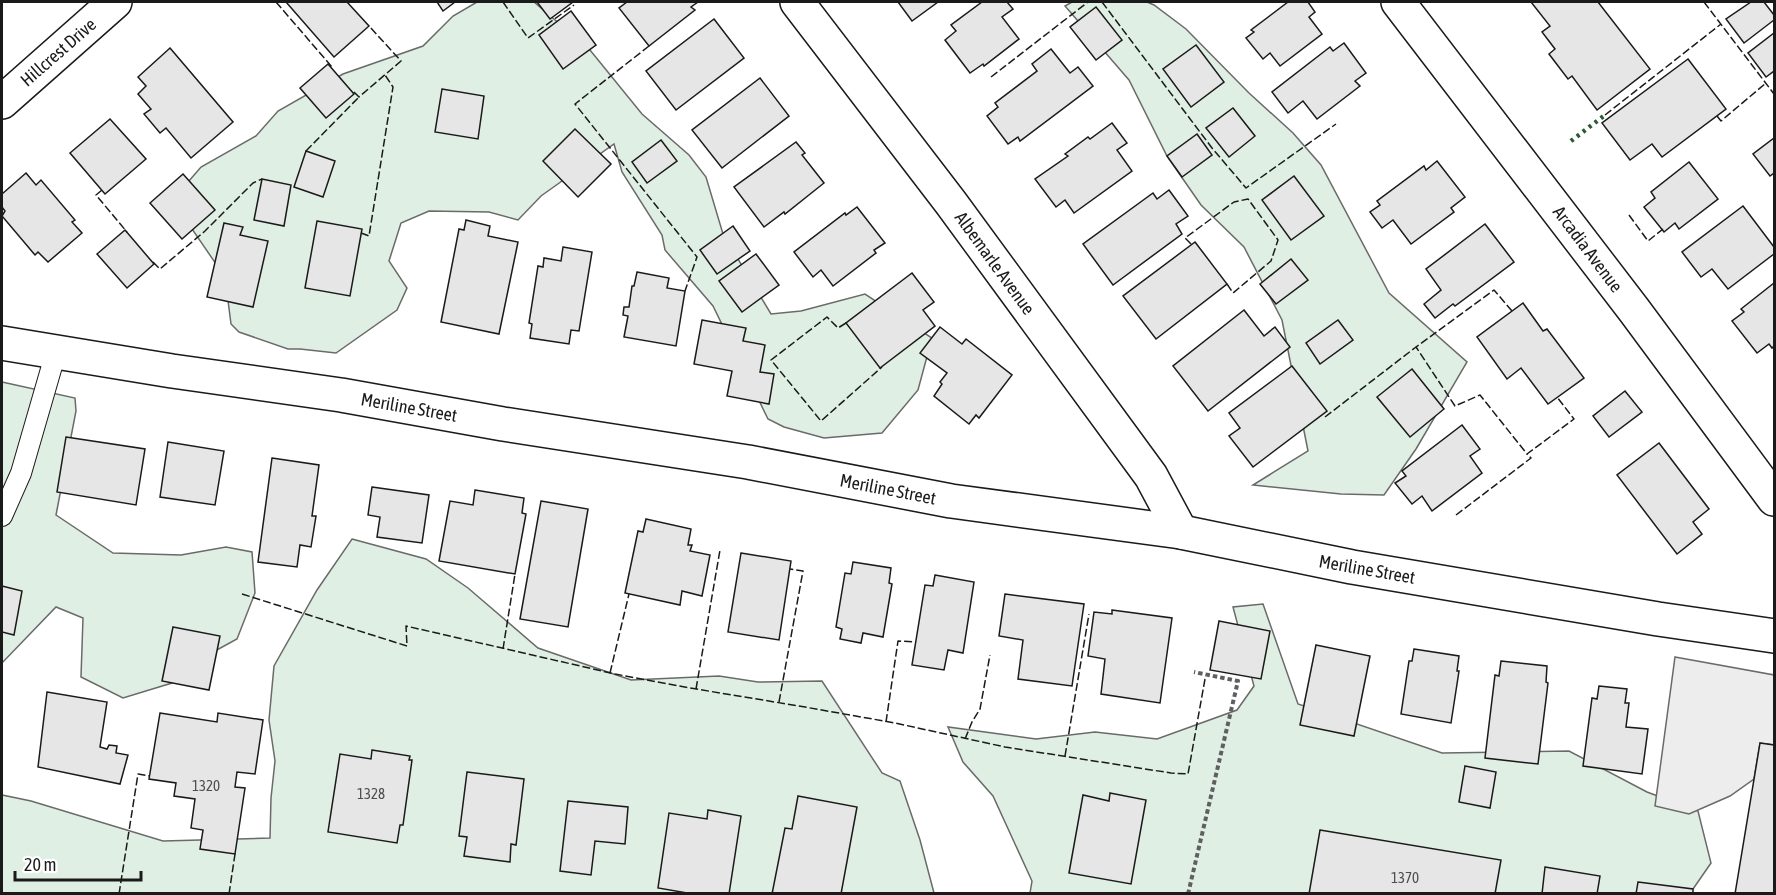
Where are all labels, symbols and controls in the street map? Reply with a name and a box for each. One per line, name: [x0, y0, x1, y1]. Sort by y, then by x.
street label: Hillcrest Drive: [16, 14, 100, 90]
street label: Arcadia Avenue: [1549, 202, 1627, 296]
street label: Albemarle Avenue: [951, 207, 1039, 319]
street label: Meriline Street: [359, 388, 459, 426]
street label: Meriline Street: [838, 469, 938, 509]
street label: Meriline Street: [1317, 550, 1417, 588]
house number: 1320: [192, 777, 220, 794]
house number: 1328: [357, 785, 385, 802]
scale bar: [15, 844, 141, 882]
text: 20 m: [24, 854, 56, 875]
house number: 1370: [1391, 869, 1419, 886]

